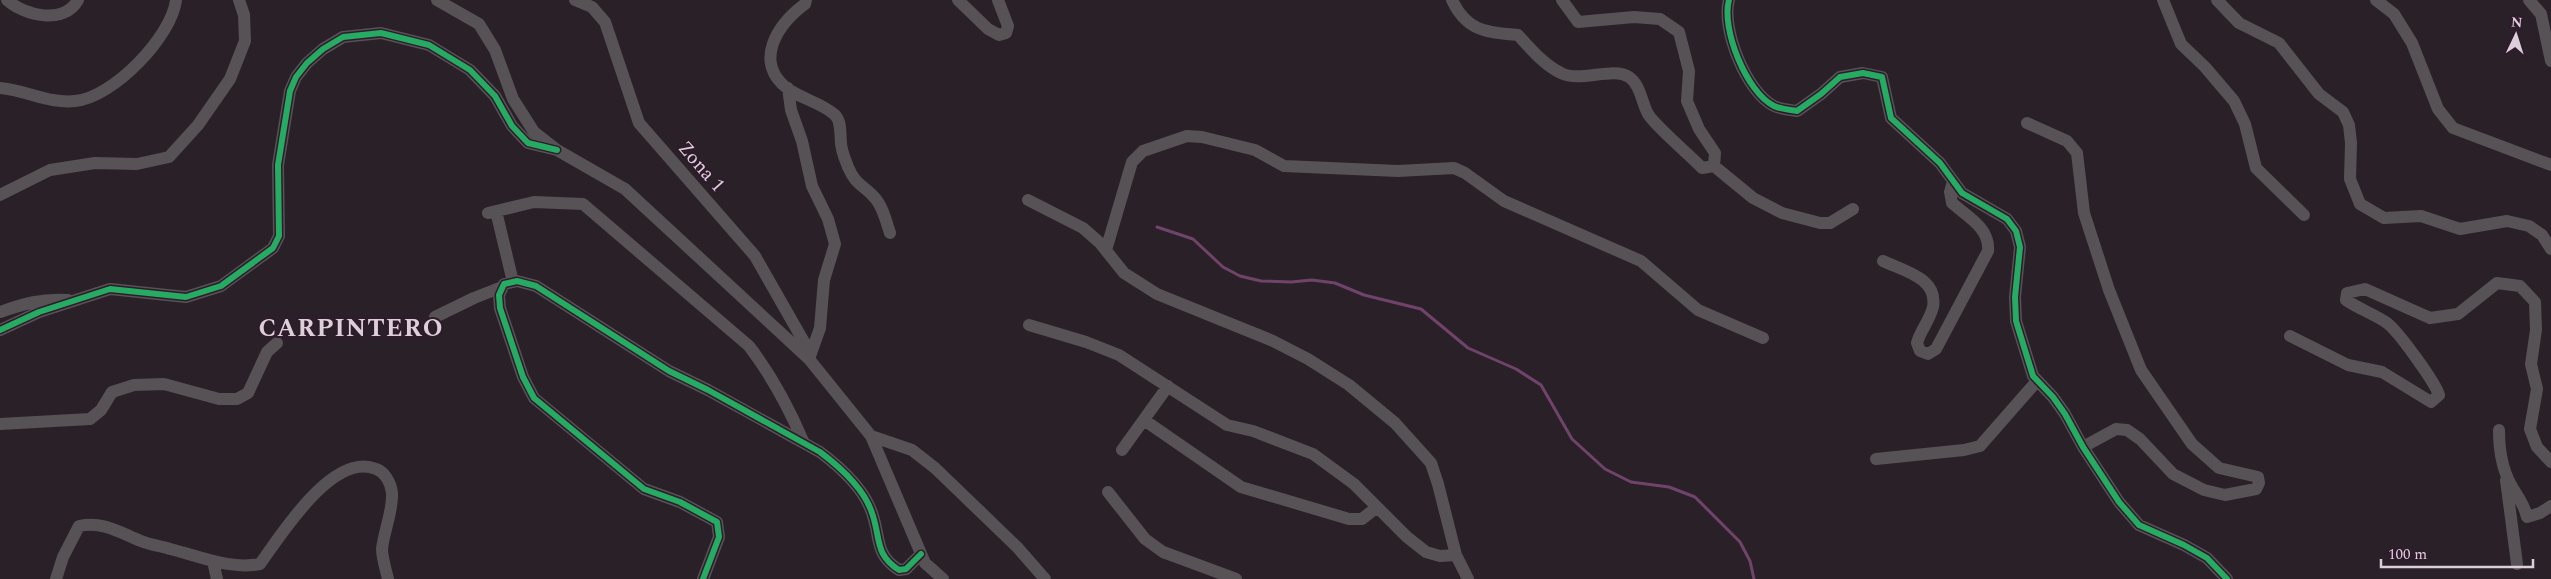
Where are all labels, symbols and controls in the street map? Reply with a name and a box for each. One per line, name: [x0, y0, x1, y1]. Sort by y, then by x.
north arrow: [2491, 10, 2541, 60]
text: N: [2510, 12, 2523, 33]
street label: Zona 1: [670, 134, 732, 199]
district label: CARPINTERO: [258, 310, 444, 348]
scale bar: [2381, 536, 2534, 568]
text: 100 m: [2388, 543, 2427, 566]

